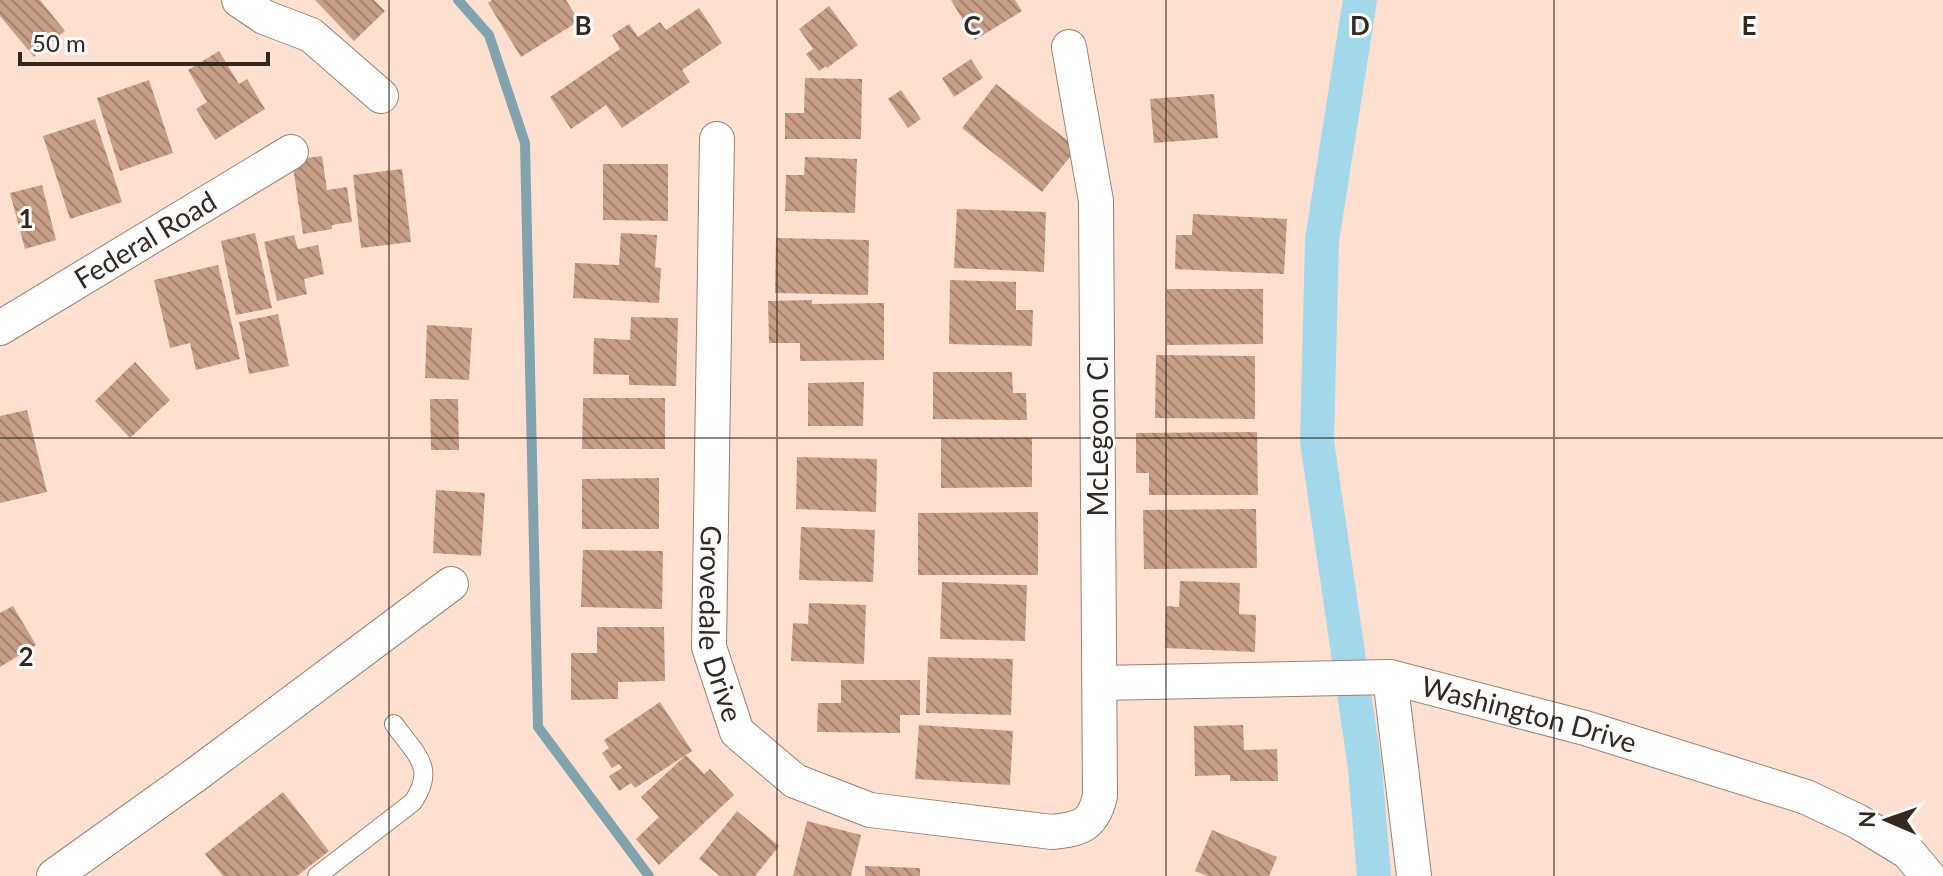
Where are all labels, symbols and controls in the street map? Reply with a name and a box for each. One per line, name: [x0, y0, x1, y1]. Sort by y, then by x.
text: B: [574, 9, 592, 41]
text: C: [963, 9, 981, 41]
text: D: [1350, 9, 1370, 41]
text: E: [1742, 9, 1756, 41]
scale bar: [20, 16, 268, 66]
text: 50 m: [32, 28, 86, 57]
street label: Federal Road: [68, 183, 222, 295]
text: 1: [18, 202, 34, 234]
street label: McLegoon Cl: [1080, 355, 1114, 517]
street label: Grovedale Drive: [693, 525, 750, 726]
text: 2: [18, 640, 34, 672]
street label: Washington Drive: [1418, 668, 1641, 759]
north arrow: [1847, 780, 1927, 860]
text: N: [1853, 810, 1880, 828]

